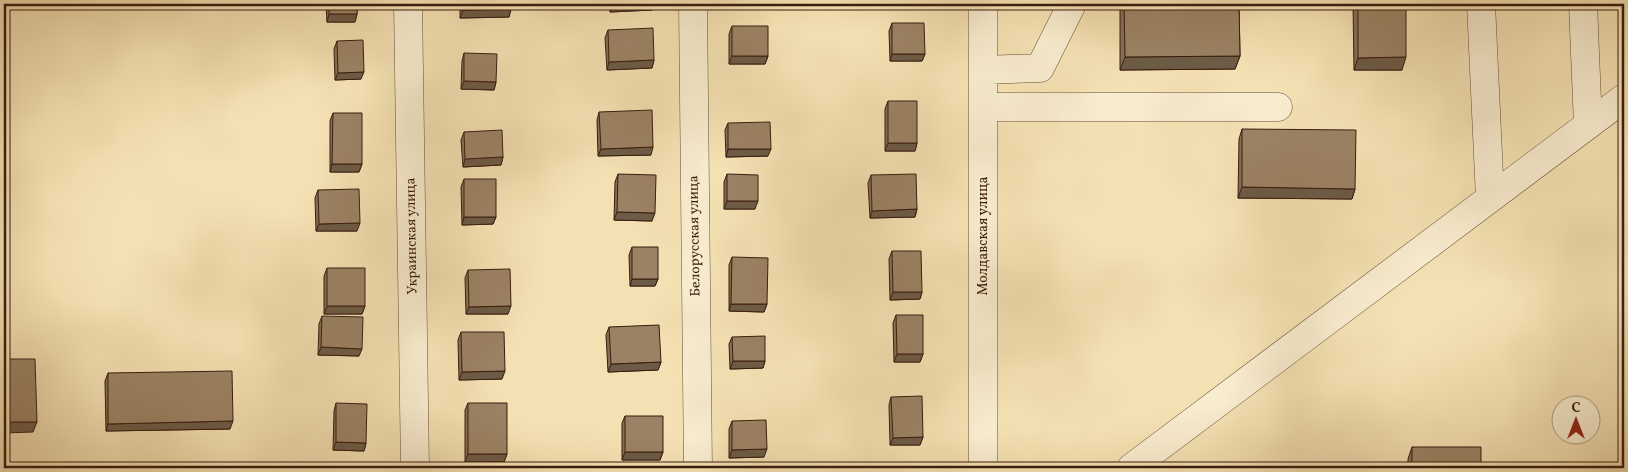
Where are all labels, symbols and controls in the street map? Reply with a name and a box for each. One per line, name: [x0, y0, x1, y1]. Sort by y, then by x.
street label: Белорусская улица: [684, 175, 706, 297]
street label: Молдавская улица: [974, 176, 993, 296]
street label: Украинская улица: [401, 177, 423, 295]
north arrow: [1550, 394, 1600, 444]
text: С: [1571, 399, 1581, 418]

